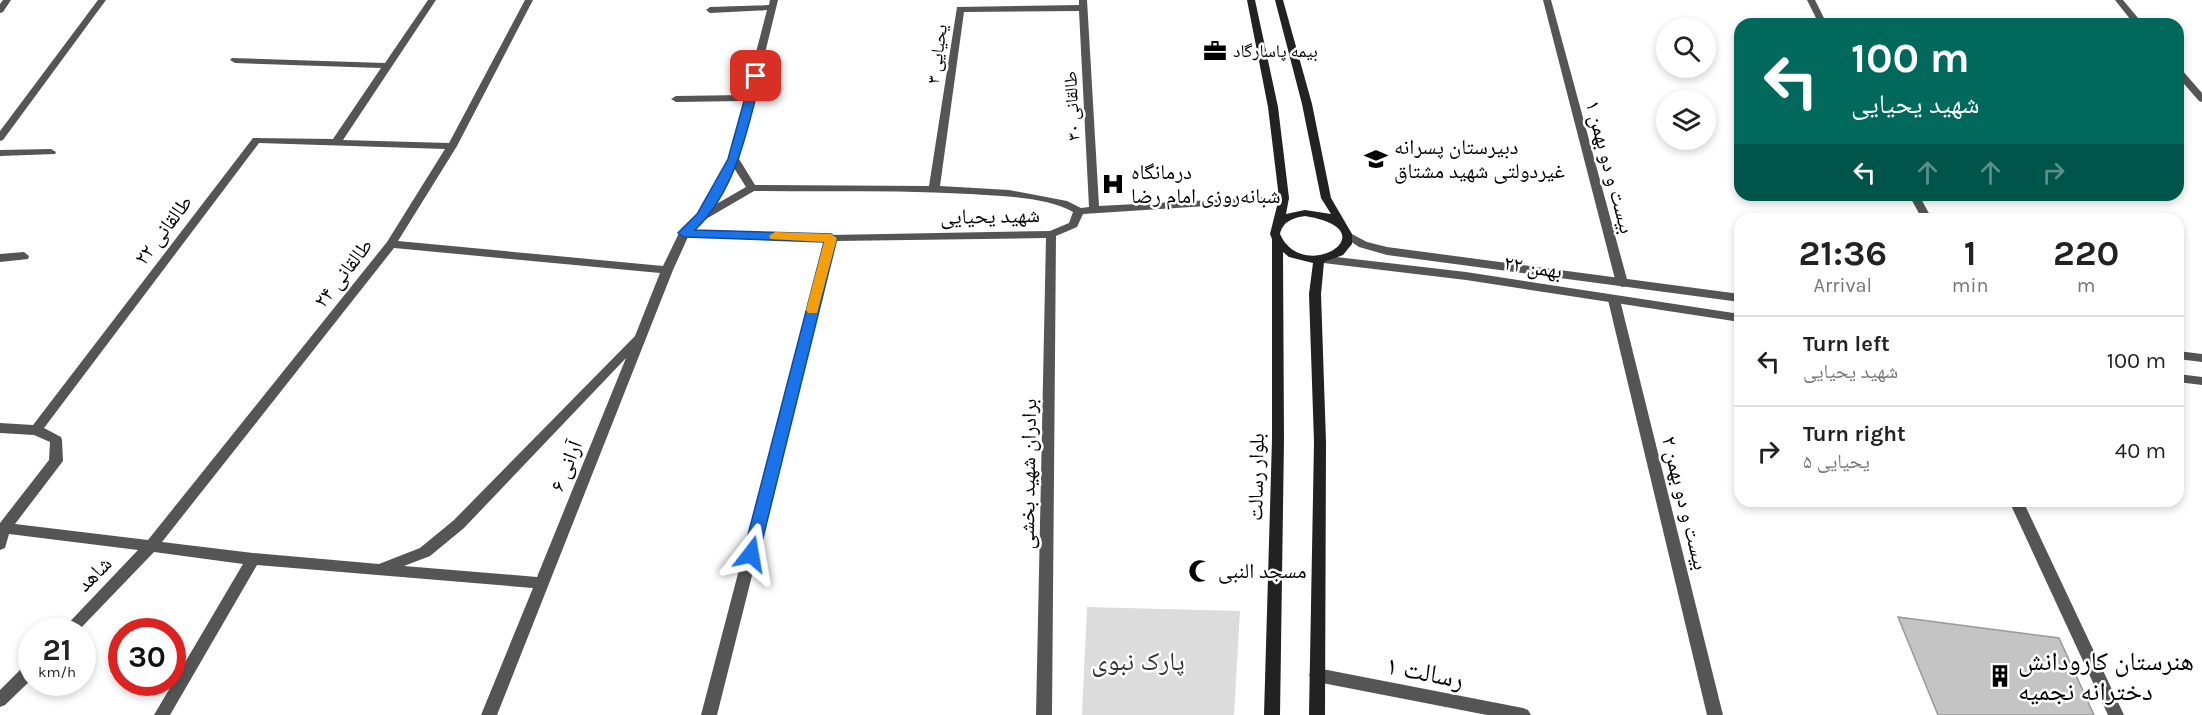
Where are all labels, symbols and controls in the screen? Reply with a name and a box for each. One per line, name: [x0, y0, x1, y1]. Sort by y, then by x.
map controls: [1656, 18, 1716, 150]
button: search: [1656, 18, 1716, 78]
street label: یحیایی ۳: [922, 23, 952, 85]
text: 100 m: [1851, 33, 1970, 83]
office icon: بیمه پاسارگاد: [1202, 38, 1228, 64]
place label: بیمه پاسارگاد: [1233, 40, 1318, 62]
icon: left: [1752, 42, 1830, 120]
pin: [730, 50, 781, 101]
icon: arrive: [739, 59, 772, 92]
street label: طالقانی ۳۰: [1059, 71, 1085, 141]
text: شهید یحیایی: [1851, 88, 1980, 120]
button: layers: [1656, 90, 1716, 150]
street label: بیست و دو بهمن ۱: [1580, 98, 1639, 236]
place label: دبیرستان پسرانه غیردولتی شهید مشتاق: [1394, 135, 1565, 184]
school or university icon: دبیرستان پسرانه غیردولتی شهید مشتاق: [1363, 146, 1389, 172]
icon: left: [1848, 156, 1881, 189]
icon: ahead: [1911, 156, 1944, 189]
icon: ahead: [1974, 156, 2007, 189]
icon: right: [2037, 156, 2070, 189]
place label: درمانگاه شبانه‌روزی امام رضا: [1131, 160, 1281, 210]
hospital icon: درمانگاه شبانه‌روزی امام رضا: [1100, 171, 1126, 197]
street label: طالقانی ۲۲: [129, 190, 198, 270]
street label: شهید یحیایی: [940, 203, 1040, 230]
text: 21:36: [1799, 232, 1887, 274]
text: 1: [1964, 232, 1977, 274]
text: 220: [2053, 232, 2119, 274]
street label: طالقانی ۲۴: [309, 234, 378, 313]
street label: ۲۲ بهمن: [1502, 251, 1564, 284]
text: Arrival: [1814, 274, 1872, 297]
text: min: [1952, 274, 1988, 297]
text: m: [2077, 274, 2096, 297]
text: Turn left: [1803, 331, 1890, 357]
icon: left: [1752, 345, 1785, 378]
text: 100 m: [2107, 348, 2166, 374]
text: شهید یحیایی: [1803, 360, 1898, 383]
street label: برادران شهید بخشی: [1015, 398, 1042, 550]
text: Turn right: [1803, 421, 1906, 447]
street label: بلوار رسالت: [1243, 433, 1269, 521]
street label: بیست و دو بهمن ۲: [1656, 434, 1713, 573]
icon: right: [1752, 435, 1785, 468]
street label: آرانی ۶: [545, 436, 588, 495]
text: 40 m: [2115, 438, 2166, 464]
text: یحیایی ۵: [1803, 450, 1870, 473]
position arrow: [719, 522, 783, 586]
street label: شاهد: [71, 551, 117, 597]
mosque icon: مسجد النبی: [1187, 558, 1213, 584]
place label: مسجد النبی: [1218, 559, 1307, 584]
speed limit sign: 30: [108, 618, 186, 696]
text: 21: [43, 632, 71, 668]
park label: پارک نبوی: [1091, 646, 1185, 677]
place label: هنرستان کارودانش دخترانه نجمیه: [2018, 646, 2194, 707]
street label: رسالت ۱: [1383, 650, 1466, 695]
text: km/h: [38, 663, 76, 681]
building icon: هنرستان کارودانش دخترانه نجمیه: [1987, 663, 2013, 689]

